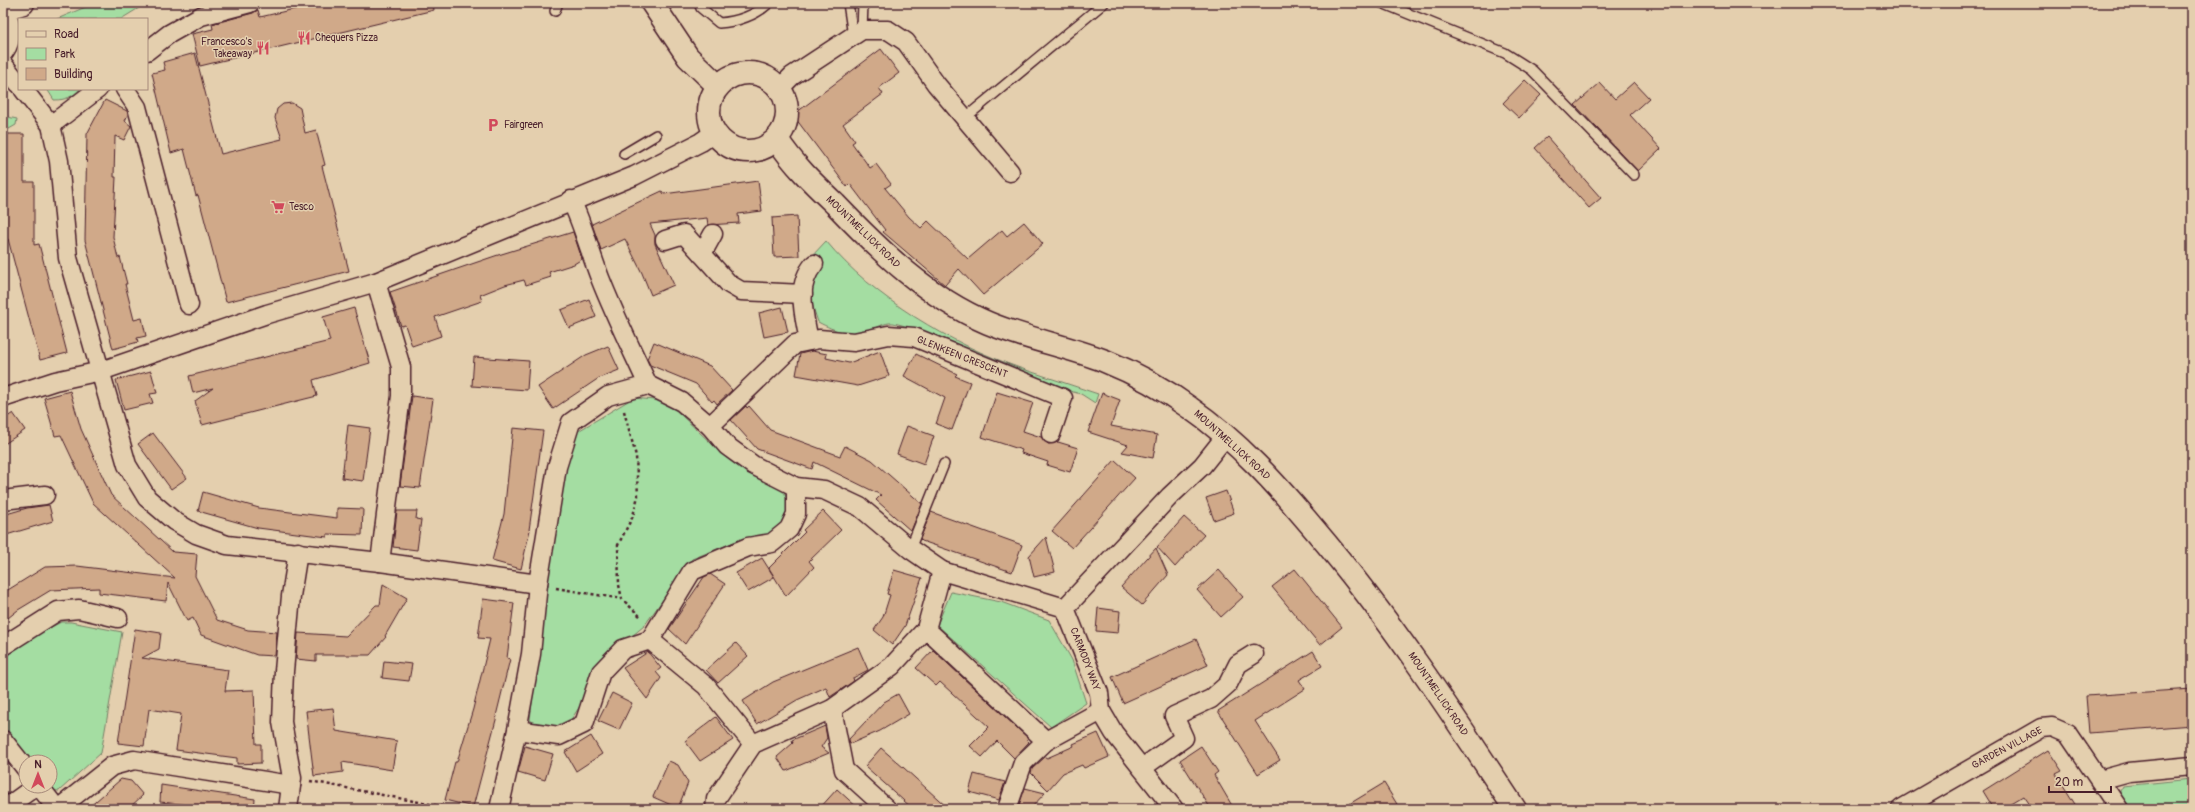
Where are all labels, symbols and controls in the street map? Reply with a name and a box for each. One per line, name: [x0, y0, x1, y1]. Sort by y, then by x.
legend: [18, 18, 148, 90]
text: Road: [54, 27, 79, 42]
restaurant icon: Chequers Pizza: [296, 30, 312, 46]
place label: Chequers Pizza: [315, 32, 378, 44]
place label: Francesco's Takeaway: [201, 36, 253, 60]
restaurant icon: Francesco's Takeaway: [255, 40, 271, 56]
text: Park: [54, 47, 75, 62]
text: Building: [54, 67, 93, 82]
parking icon: Fairgreen: [485, 117, 501, 133]
place label: Fairgreen: [504, 119, 543, 131]
street label: MOUNTMELLICK ROAD: [823, 194, 903, 270]
supermarket icon: Tesco: [270, 199, 286, 215]
place label: Tesco: [289, 201, 314, 213]
street label: GLENKEEN CRESCENT: [915, 333, 1010, 381]
street label: MOUNTMELLICK ROAD: [1191, 408, 1273, 482]
street label: CARMODY WAY: [1067, 626, 1103, 692]
street label: MOUNTMELLICK ROAD: [1406, 650, 1470, 738]
street label: GARDEN VILLAGE: [1970, 724, 2044, 772]
north arrow: [18, 754, 58, 794]
text: N: [34, 758, 42, 771]
scale bar: [2049, 768, 2111, 794]
text: 20 m: [2055, 775, 2084, 790]

